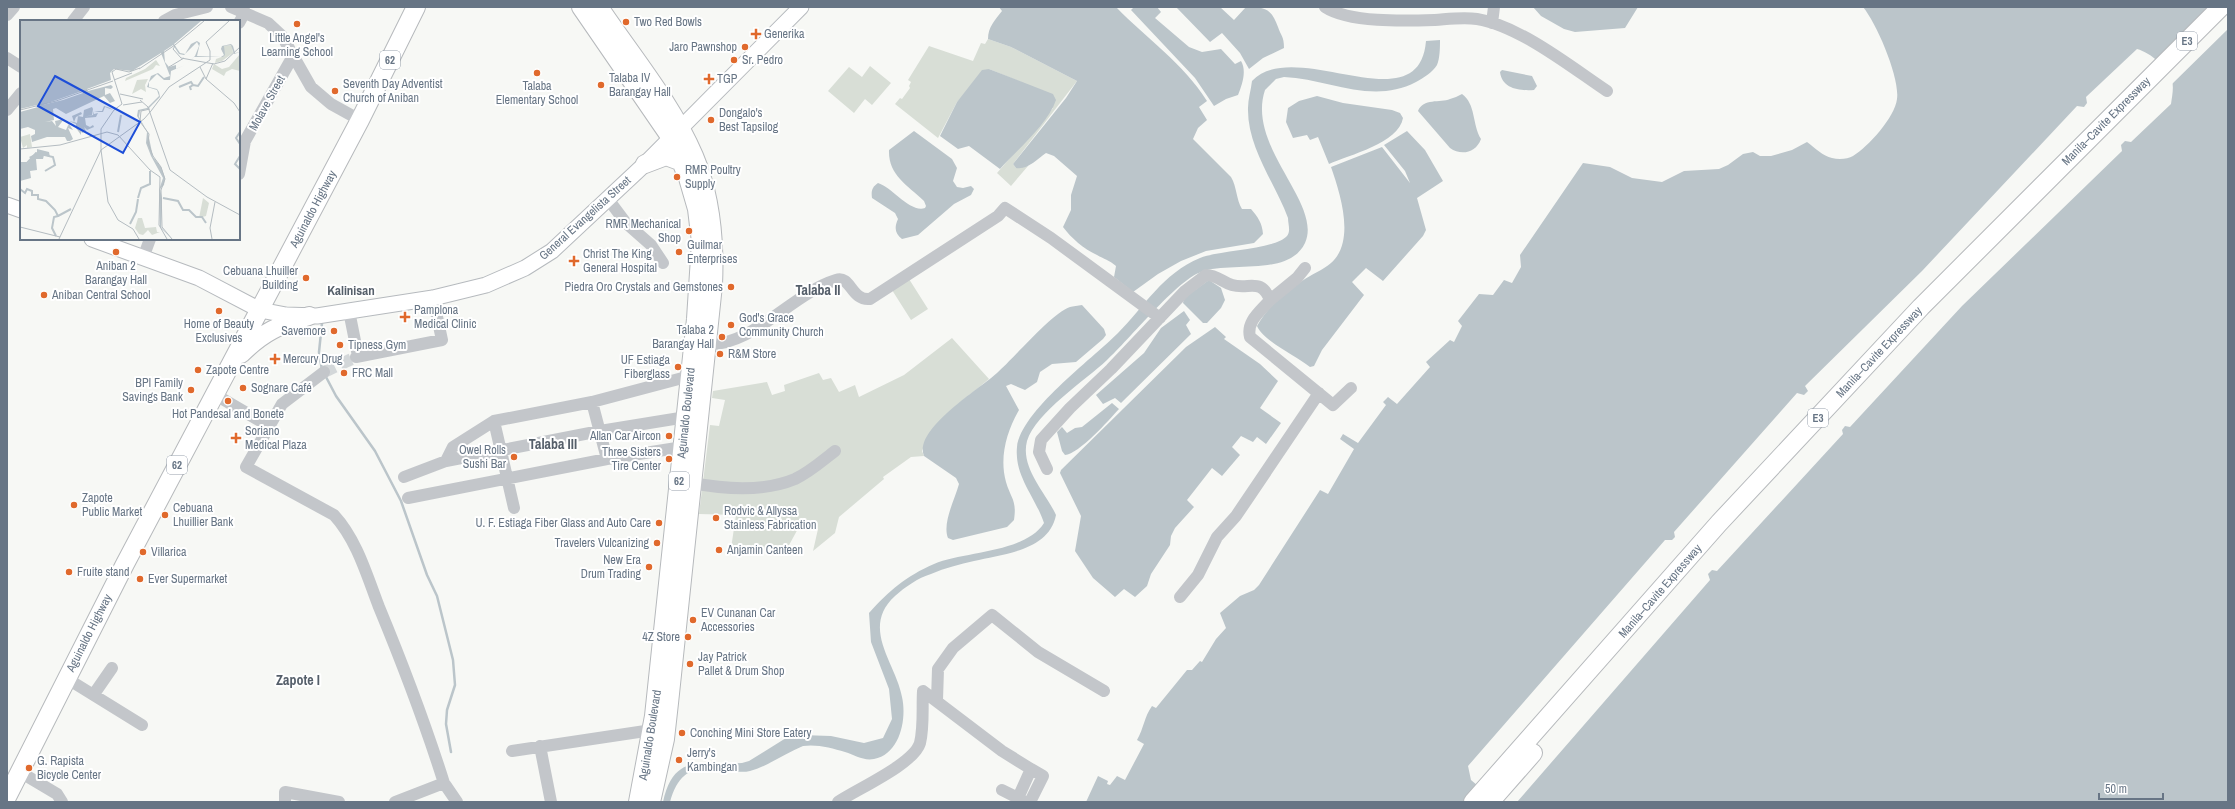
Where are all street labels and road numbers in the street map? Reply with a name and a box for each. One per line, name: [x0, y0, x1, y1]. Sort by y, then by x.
road number: E3: [2177, 32, 2197, 50]
road number: 62: [380, 51, 400, 69]
street label: Molave Street: [245, 72, 289, 133]
street label: Manila–Cavite Expressway: [2058, 73, 2154, 169]
street label: Aguinaldo Highway: [285, 168, 340, 251]
street label: General Evangelista Street: [536, 172, 634, 263]
street label: Manila–Cavite Expressway: [1832, 303, 1926, 401]
street label: Aguinaldo Boulevard: [673, 367, 699, 460]
road number: E3: [1808, 409, 1828, 427]
road number: 62: [167, 456, 187, 474]
road number: 62: [669, 472, 689, 490]
street label: Manila–Cavite Expressway: [1615, 541, 1705, 641]
street label: Aguinaldo Highway: [62, 591, 116, 676]
street label: Aguinaldo Boulevard: [635, 689, 665, 782]

